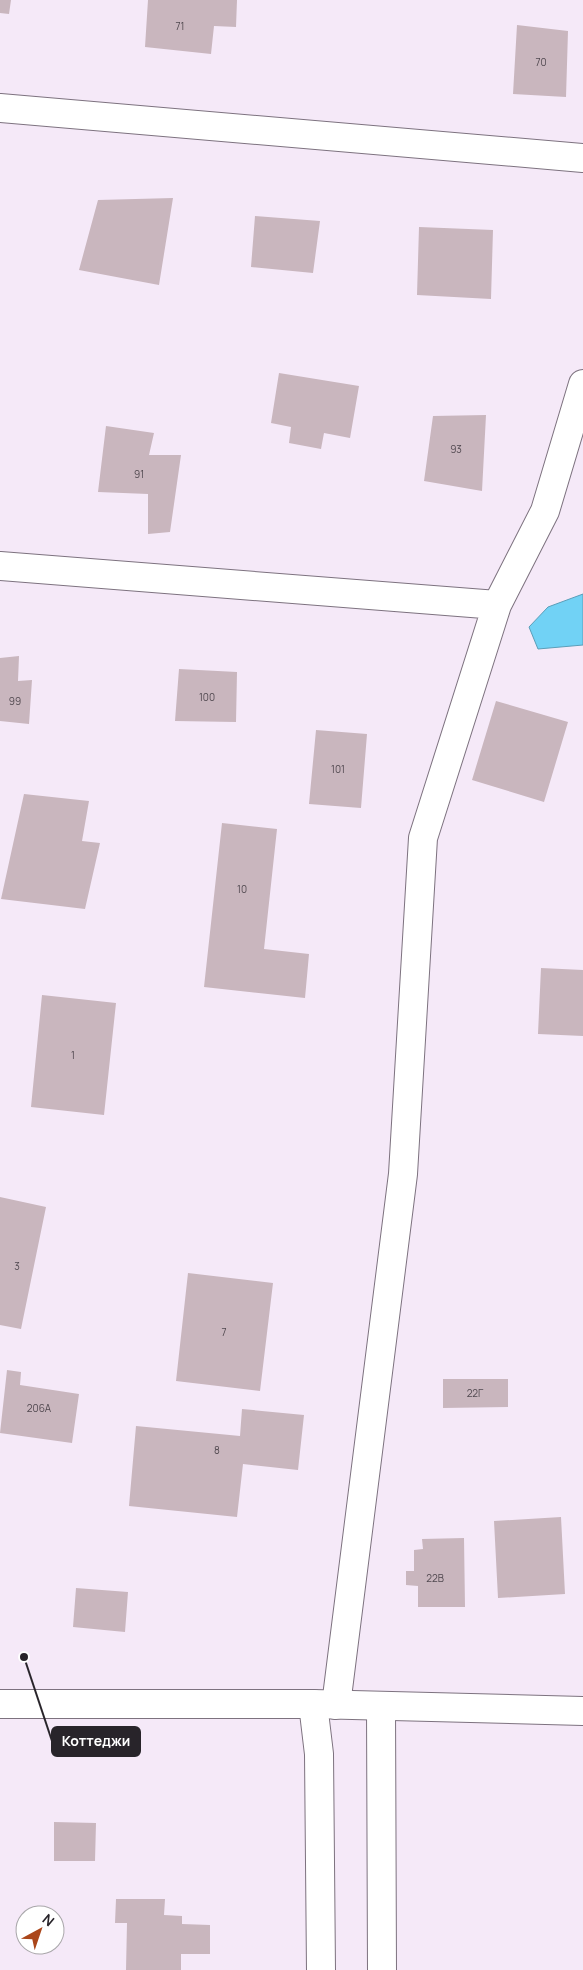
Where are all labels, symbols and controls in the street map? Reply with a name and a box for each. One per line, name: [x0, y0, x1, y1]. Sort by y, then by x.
house number: 71: [176, 19, 184, 33]
house number: 70: [535, 55, 547, 69]
house number: 93: [450, 442, 462, 456]
house number: 91: [134, 467, 144, 481]
house number: 100: [199, 690, 215, 704]
house number: 99: [9, 694, 21, 708]
house number: 101: [331, 762, 345, 776]
house number: 10: [237, 882, 247, 896]
house number: 1: [71, 1048, 75, 1062]
house number: 3: [14, 1259, 20, 1273]
house number: 7: [221, 1325, 227, 1339]
house number: 22Г: [467, 1386, 484, 1400]
house number: 206А: [27, 1401, 52, 1415]
house number: 8: [214, 1443, 220, 1457]
house number: 22В: [426, 1571, 444, 1585]
callout: Коттеджи: [52, 1727, 140, 1756]
text: Коттеджи: [62, 1731, 130, 1750]
north arrow: [15, 1905, 65, 1955]
text: N: [39, 1909, 59, 1930]

